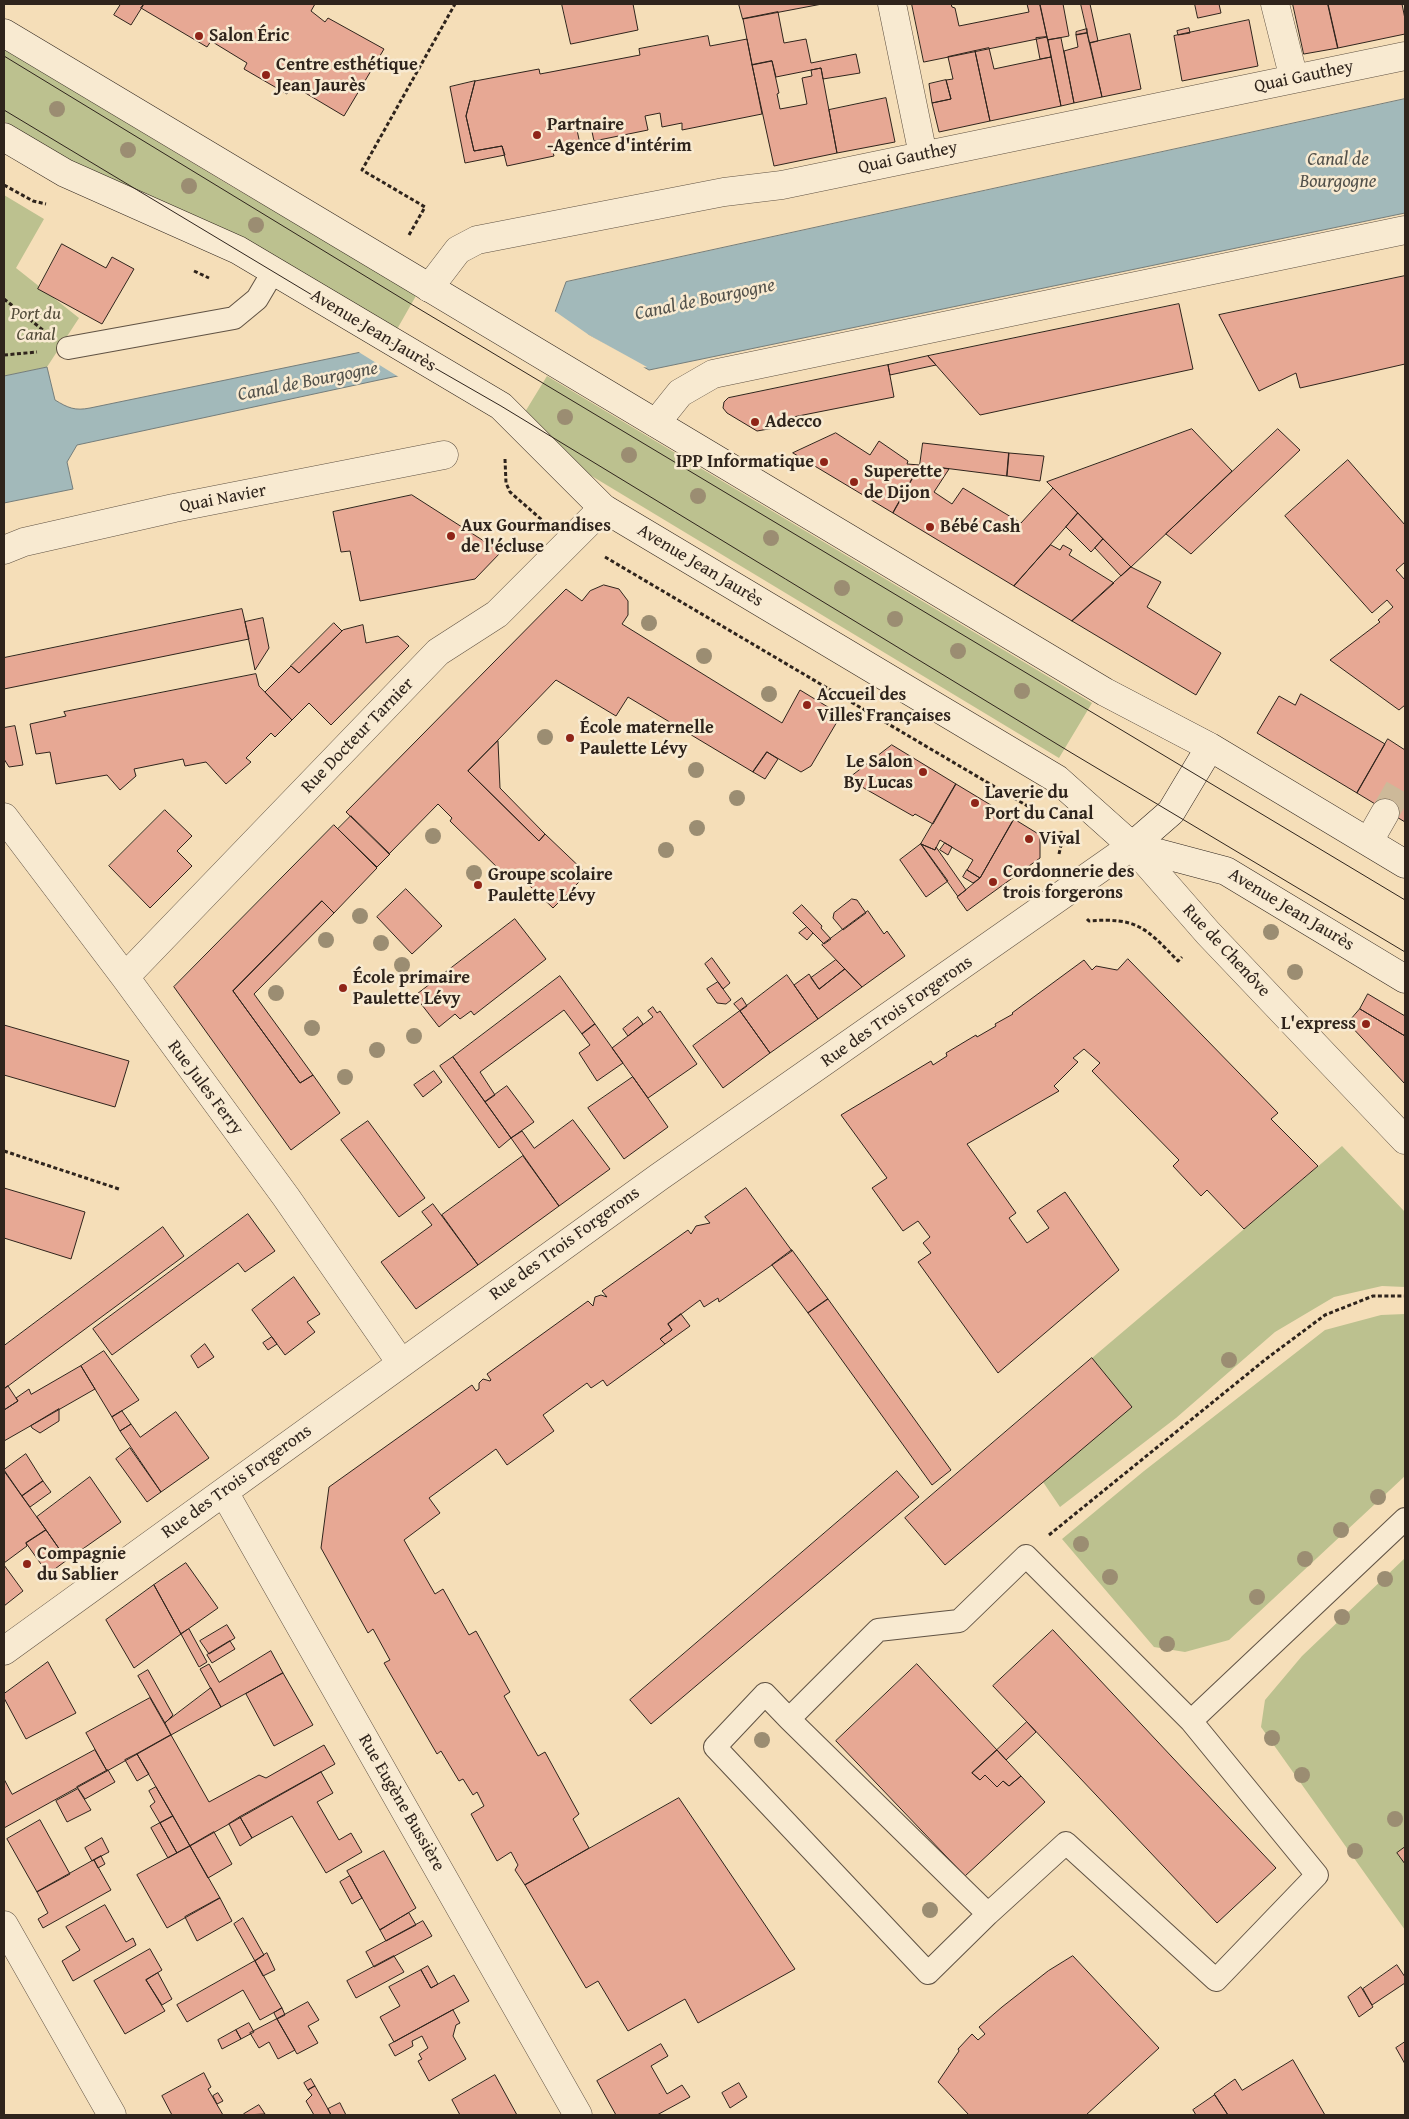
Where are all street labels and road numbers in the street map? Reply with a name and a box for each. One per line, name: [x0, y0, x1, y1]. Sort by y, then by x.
street label: Quai Gauthey: [1252, 56, 1356, 98]
street label: Quai Gauthey: [856, 137, 960, 179]
street label: Avenue Jean Jaurès: [306, 285, 440, 377]
street label: Quai Navier: [178, 480, 268, 518]
street label: Avenue Jean Jaurès: [633, 520, 767, 612]
street label: Rue Docteur Tarnier: [297, 674, 419, 798]
street label: Avenue Jean Jaurès: [1224, 864, 1358, 956]
street label: Rue de Chenôve: [1177, 900, 1275, 1002]
street label: Rue des Trois Forgerons: [817, 952, 977, 1072]
street label: Rue Jules Ferry: [162, 1036, 248, 1140]
street label: Rue des Trois Forgerons: [486, 1182, 644, 1306]
street label: Rue des Trois Forgerons: [158, 1420, 316, 1544]
street label: Rue Eugène Bussière: [353, 1731, 449, 1875]

